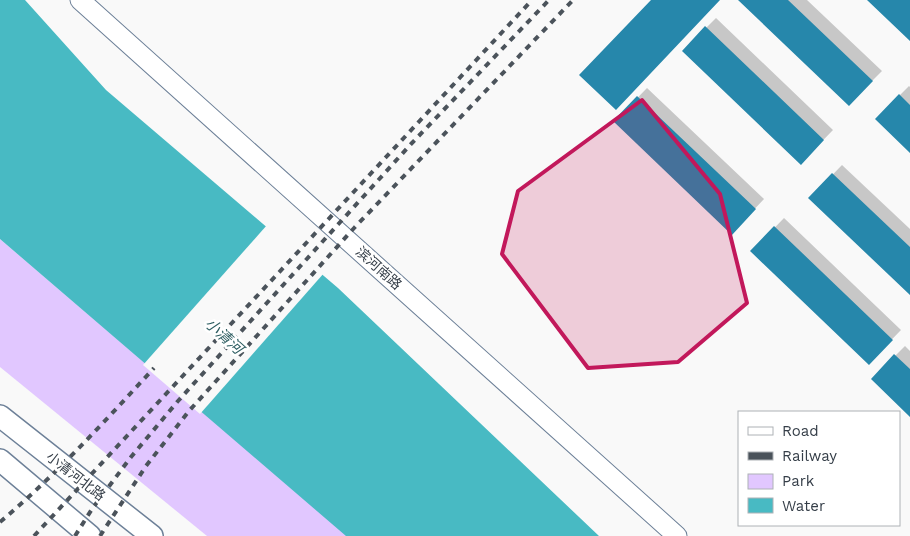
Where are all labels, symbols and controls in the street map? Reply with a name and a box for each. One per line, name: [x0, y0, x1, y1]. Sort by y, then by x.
street label: 滨河南路: [353, 243, 405, 293]
water label: 小清河: [201, 314, 249, 360]
legend: [738, 411, 900, 526]
text: Road: [782, 422, 819, 440]
text: Railway: [782, 447, 837, 465]
street label: 小清河北路: [43, 448, 109, 504]
text: Park: [782, 472, 815, 490]
text: Water: [782, 497, 825, 515]

